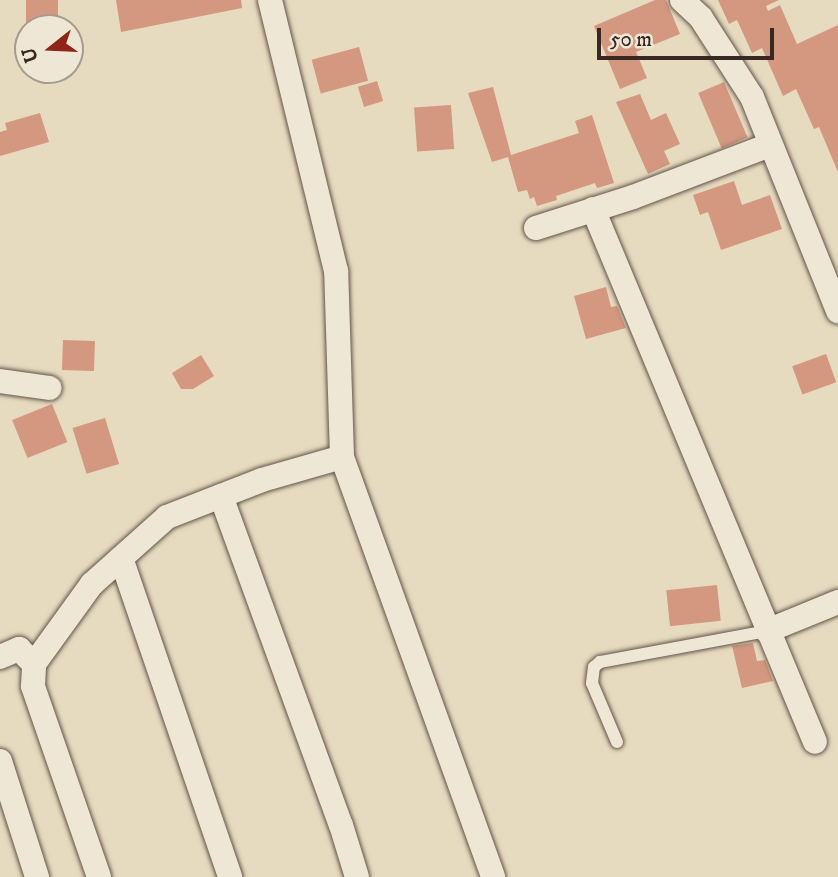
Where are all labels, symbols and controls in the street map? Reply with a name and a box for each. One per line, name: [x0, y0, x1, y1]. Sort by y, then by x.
north arrow: [14, 14, 84, 84]
scale bar: [600, 14, 777, 58]
text: 50 m: [610, 27, 652, 53]
text: U: [17, 44, 44, 66]

